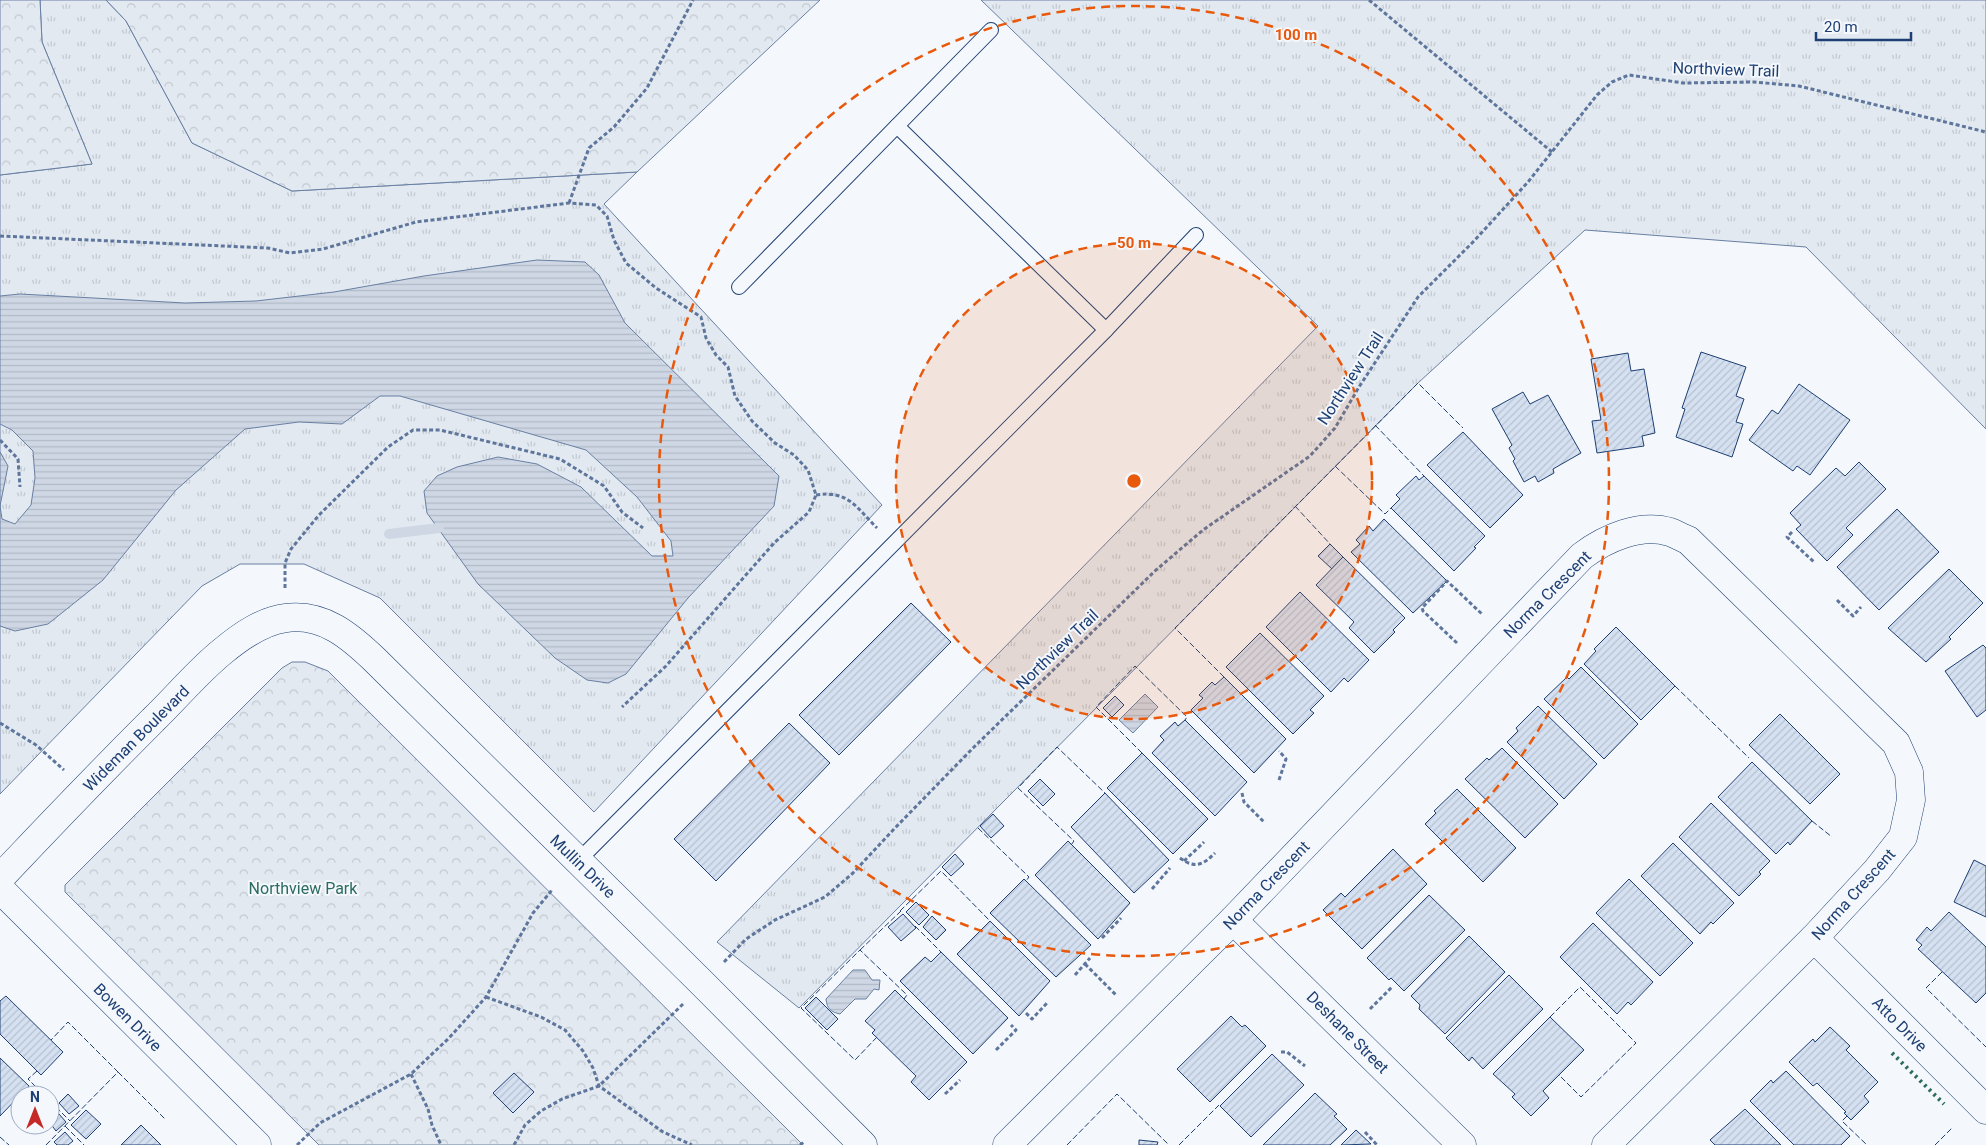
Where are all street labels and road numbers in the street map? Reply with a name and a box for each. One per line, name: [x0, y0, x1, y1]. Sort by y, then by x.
street label: Northview Trail: [1672, 58, 1780, 81]
street label: Northview Trail: [1313, 328, 1387, 428]
street label: Norma Crescent: [1500, 547, 1595, 642]
street label: Northview Trail: [1012, 605, 1102, 693]
street label: Wideman Boulevard: [79, 681, 193, 795]
street label: Mullin Drive: [546, 831, 619, 902]
street label: Norma Crescent: [1219, 837, 1313, 934]
street label: Norma Crescent: [1807, 845, 1899, 944]
street label: Bowen Drive: [90, 979, 166, 1055]
street label: Deshane Street: [1303, 987, 1393, 1077]
street label: Atto Drive: [1868, 993, 1931, 1056]

